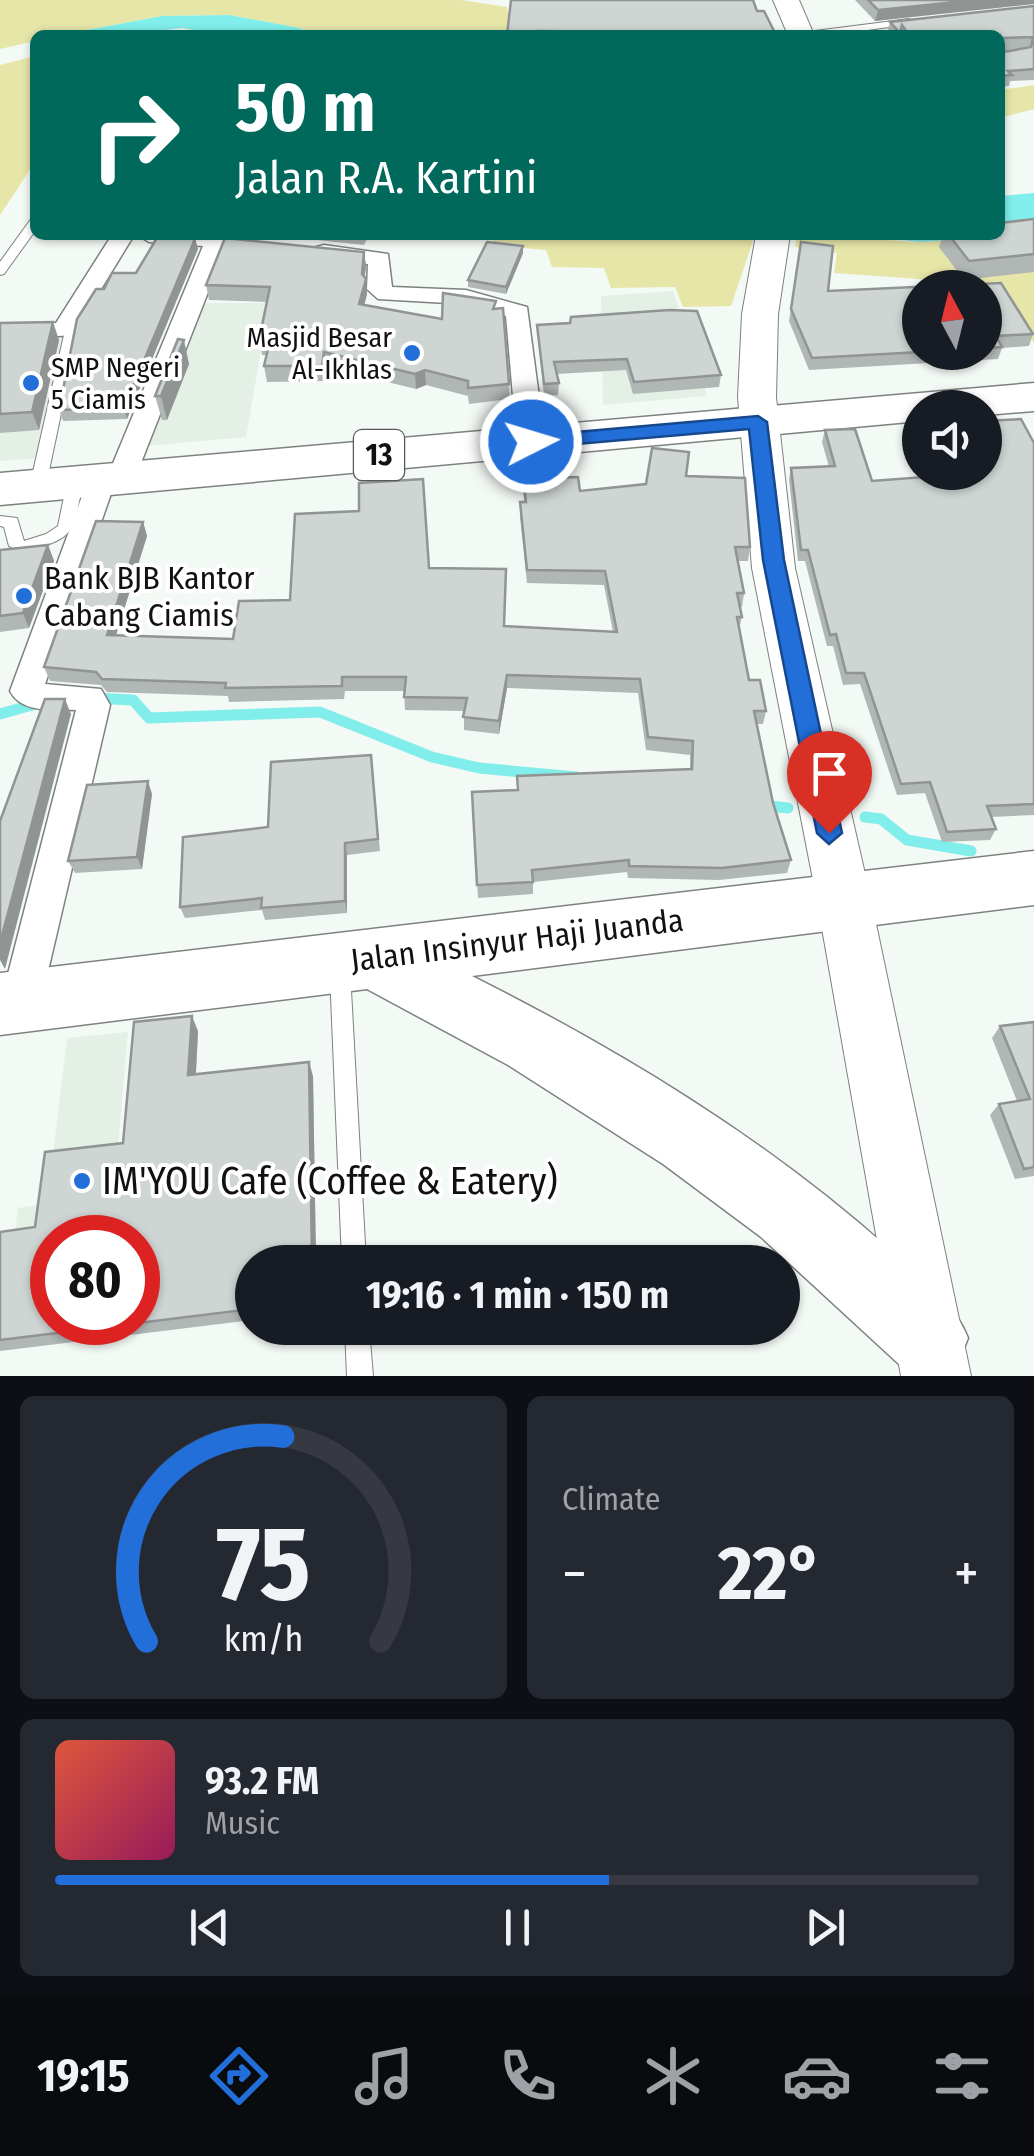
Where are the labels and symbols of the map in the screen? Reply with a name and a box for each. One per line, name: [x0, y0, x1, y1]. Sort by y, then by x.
north arrow: [902, 270, 1002, 370]
place label: Masjid Besar Al-Ikhlas: [247, 321, 392, 386]
marker: Masjid Besar Al-Ikhlas: [401, 342, 423, 364]
place label: SMP Negeri 5 Ciamis: [51, 351, 180, 416]
marker: SMP Negeri 5 Ciamis: [20, 372, 42, 394]
position arrow: [479, 390, 583, 494]
road number: 13: [354, 430, 404, 480]
place label: Bank BJB Kantor Cabang Ciamis: [44, 559, 254, 634]
marker: Bank BJB Kantor Cabang Ciamis: [13, 585, 35, 607]
pin: [787, 731, 872, 834]
street label: Jalan Insinyur Haji Juanda: [348, 901, 686, 979]
place label: IM'YOU Cafe (Coffee & Eatery): [102, 1158, 558, 1204]
marker: IM'YOU Cafe (Coffee & Eatery): [71, 1170, 93, 1192]
speed limit sign: 80: [30, 1215, 160, 1345]

